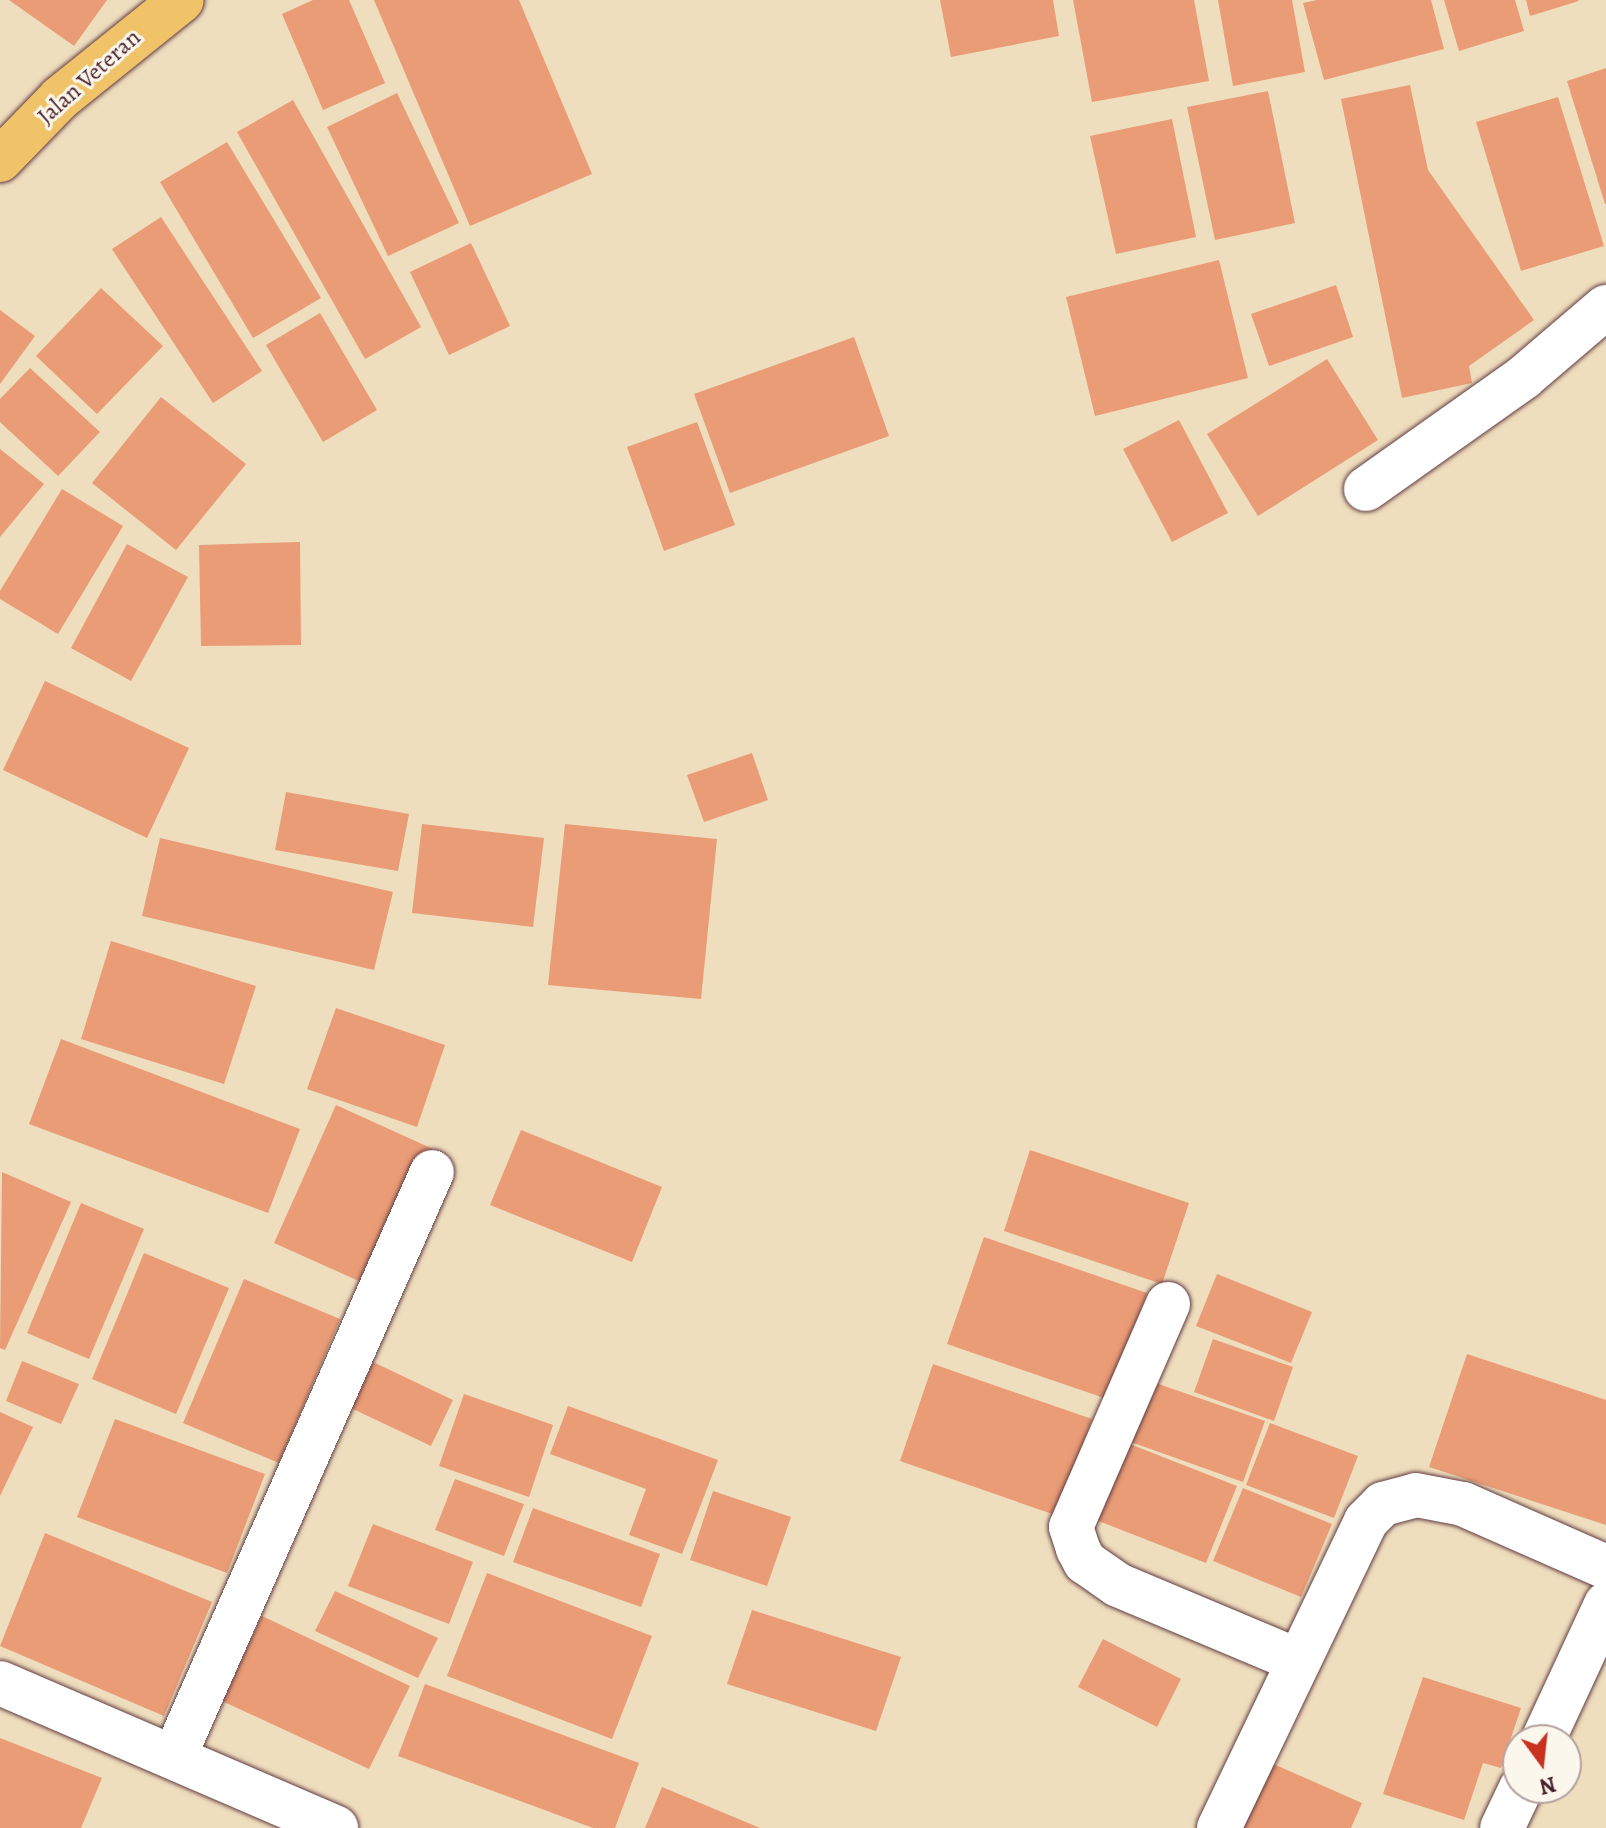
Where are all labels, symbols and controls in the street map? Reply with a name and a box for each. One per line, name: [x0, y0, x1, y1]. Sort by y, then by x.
street label: Jalan Veteran: [32, 23, 146, 131]
north arrow: [1502, 1724, 1582, 1804]
text: N: [1536, 1769, 1559, 1802]

